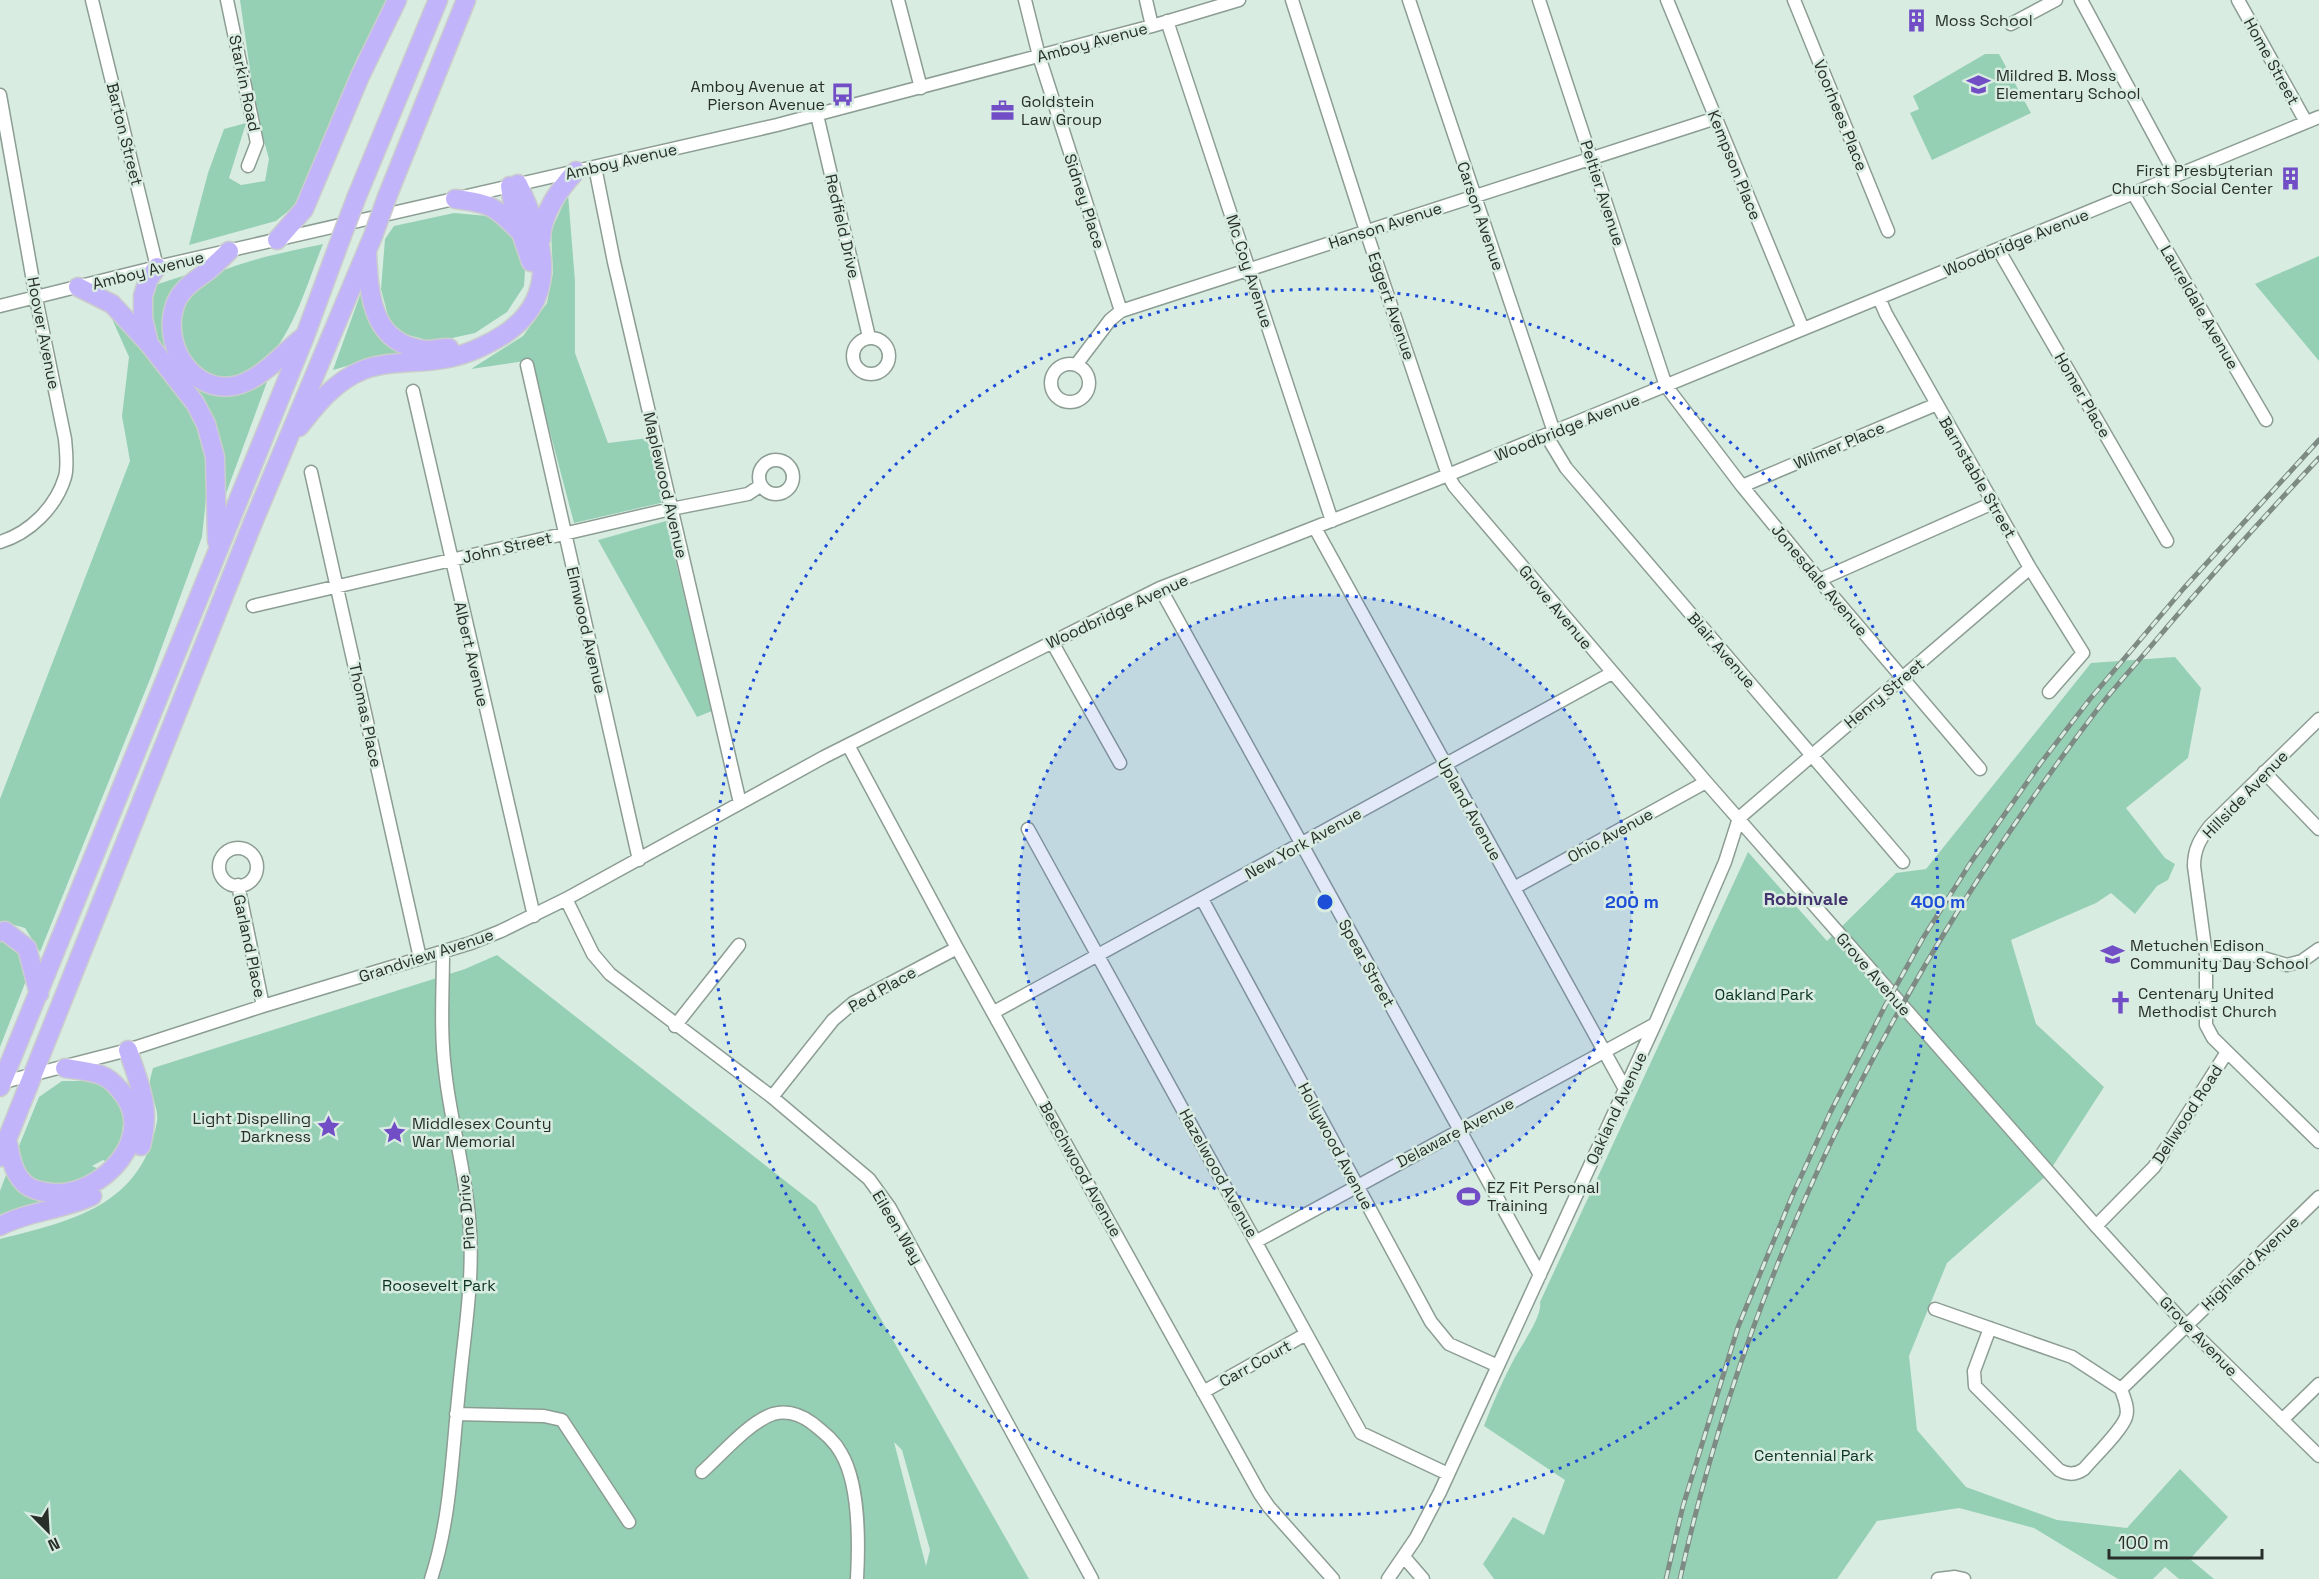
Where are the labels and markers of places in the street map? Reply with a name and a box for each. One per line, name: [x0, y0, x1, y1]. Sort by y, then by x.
building icon: Moss School: [1904, 7, 1930, 33]
place label: Moss School: [1935, 10, 2033, 31]
place label: Mildred B. Moss Elementary School: [1996, 65, 2141, 104]
school or university icon: Mildred B. Moss Elementary School: [1965, 71, 1991, 97]
place label: Amboy Avenue at Pierson Avenue: [691, 76, 825, 115]
bus stop icon: Amboy Avenue at Pierson Avenue: [830, 82, 856, 108]
place label: Goldstein Law Group: [1021, 91, 1102, 130]
office icon: Goldstein Law Group: [990, 97, 1016, 123]
place label: First Presbyterian Church Social Center: [2112, 160, 2273, 199]
building icon: First Presbyterian Church Social Center: [2278, 166, 2304, 192]
centre of rings: [1315, 892, 1335, 912]
place label: Metuchen Edison Community Day School: [2130, 935, 2309, 974]
school or university icon: Metuchen Edison Community Day School: [2099, 941, 2125, 967]
place label: Centenary United Methodist Church: [2138, 983, 2277, 1022]
church icon: Centenary United Methodist Church: [2107, 989, 2133, 1015]
place label: Light Dispelling Darkness: [192, 1108, 311, 1147]
place label: Middlesex County War Memorial: [412, 1113, 551, 1152]
place icon: Light Dispelling Darkness: [316, 1114, 342, 1140]
place icon: Middlesex County War Memorial: [381, 1119, 407, 1145]
place label: EZ Fit Personal Training: [1487, 1177, 1599, 1216]
sports icon: EZ Fit Personal Training: [1456, 1183, 1482, 1209]

